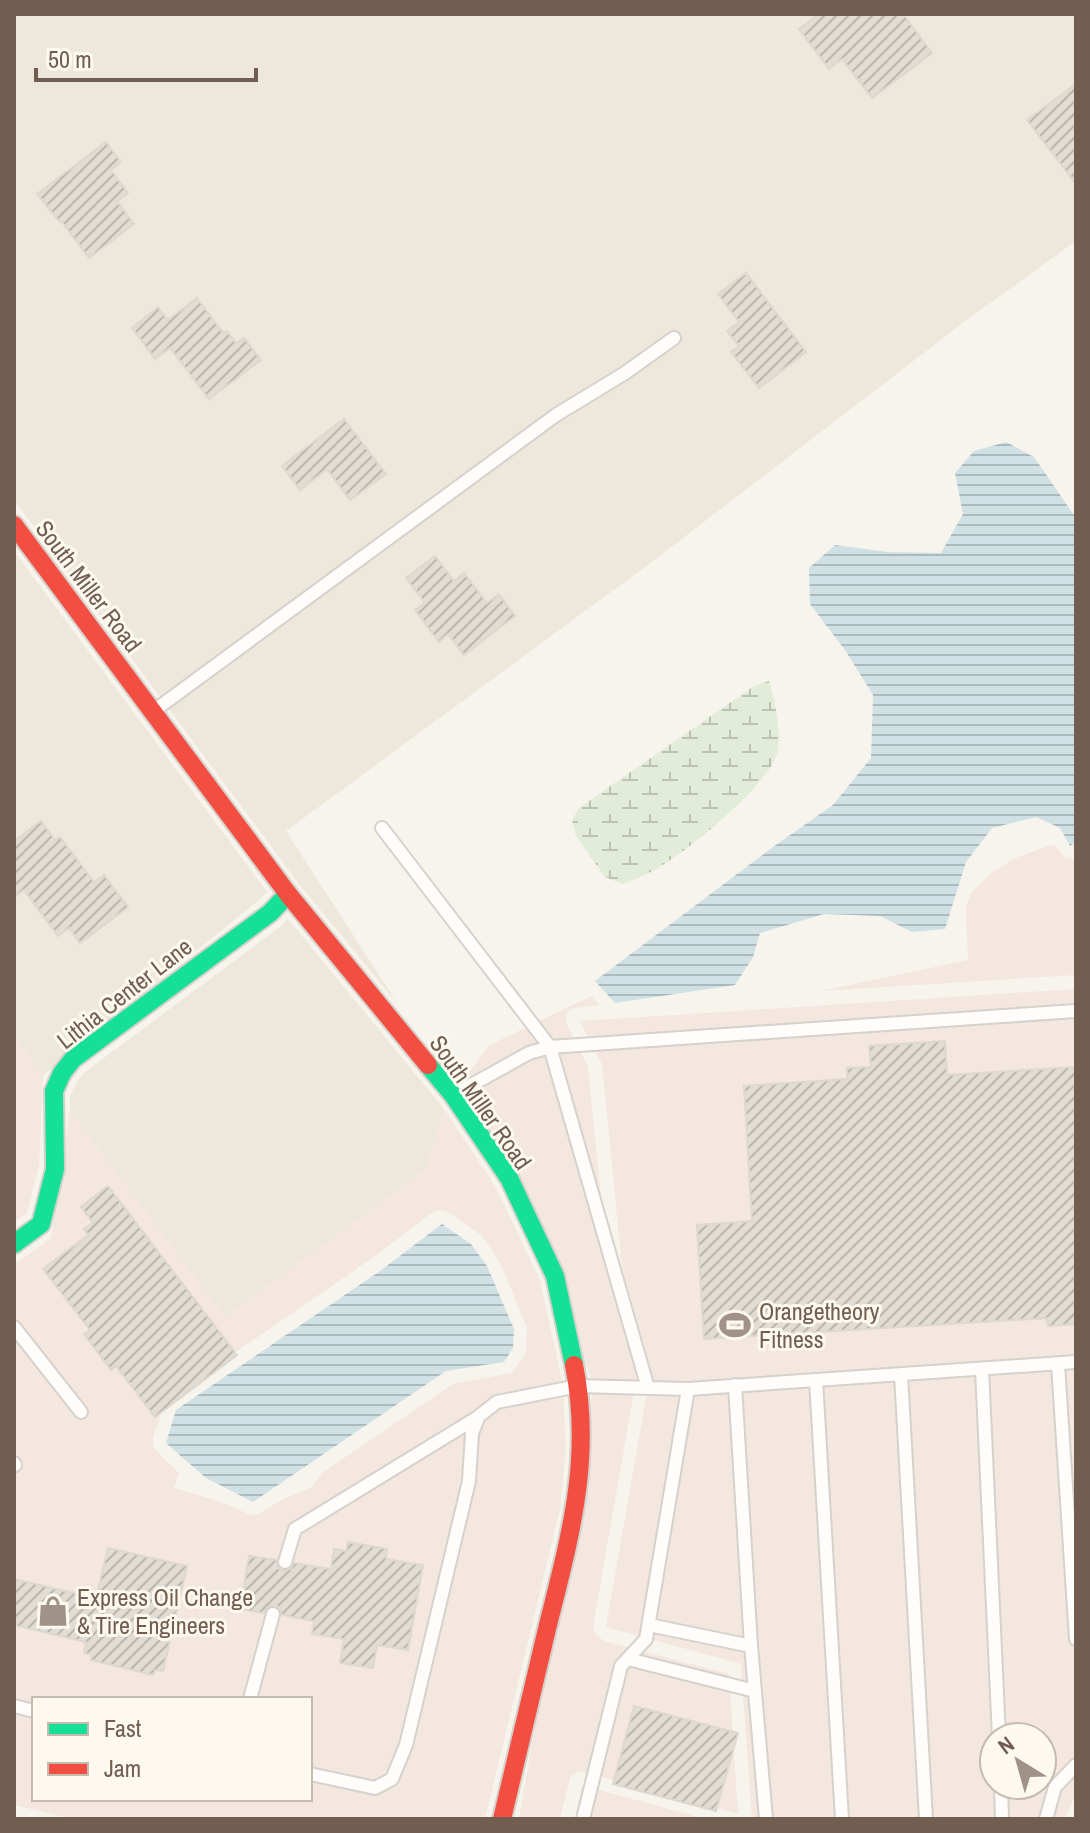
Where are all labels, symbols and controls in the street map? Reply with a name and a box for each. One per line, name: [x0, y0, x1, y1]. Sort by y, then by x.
scale bar: [36, 32, 256, 82]
text: 50 m: [48, 43, 92, 75]
street label: South Miller Road: [29, 513, 149, 659]
street label: Lithia Center Lane: [50, 930, 198, 1056]
street label: South Miller Road: [423, 1028, 539, 1176]
place label: Orangetheory Fitness: [759, 1295, 879, 1355]
sports icon: Orangetheory Fitness: [718, 1308, 752, 1342]
place label: Express Oil Change & Tire Engineers: [77, 1581, 253, 1641]
shop icon: Express Oil Change & Tire Engineers: [36, 1594, 70, 1628]
legend: [32, 1697, 312, 1801]
text: Fast: [104, 1712, 142, 1744]
north arrow: [978, 1721, 1058, 1801]
text: N: [992, 1729, 1020, 1761]
text: Jam: [104, 1752, 141, 1784]

